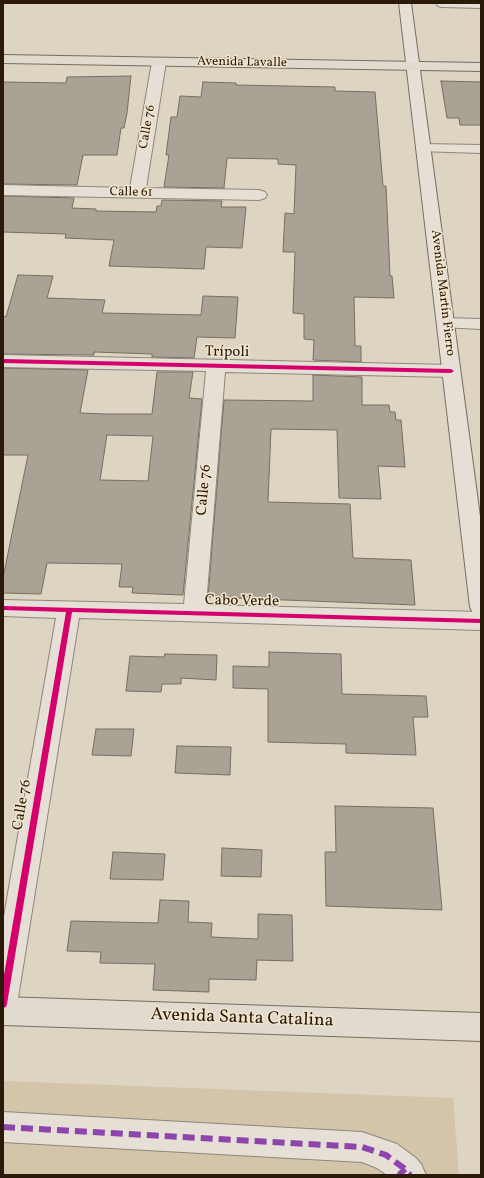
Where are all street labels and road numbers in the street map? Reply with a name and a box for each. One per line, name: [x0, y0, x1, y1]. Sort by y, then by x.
street label: Avenida Lavalle: [197, 54, 287, 72]
street label: Calle 76: [136, 104, 160, 150]
street label: Calle 61: [109, 185, 153, 201]
street label: Avenida Martín Fierro: [427, 229, 457, 357]
street label: Trípoli: [205, 344, 249, 362]
street label: Calle 76: [194, 464, 216, 516]
street label: Cabo Verde: [205, 592, 279, 612]
street label: Calle 76: [10, 778, 36, 832]
street label: Avenida Santa Catalina: [150, 1005, 334, 1033]

